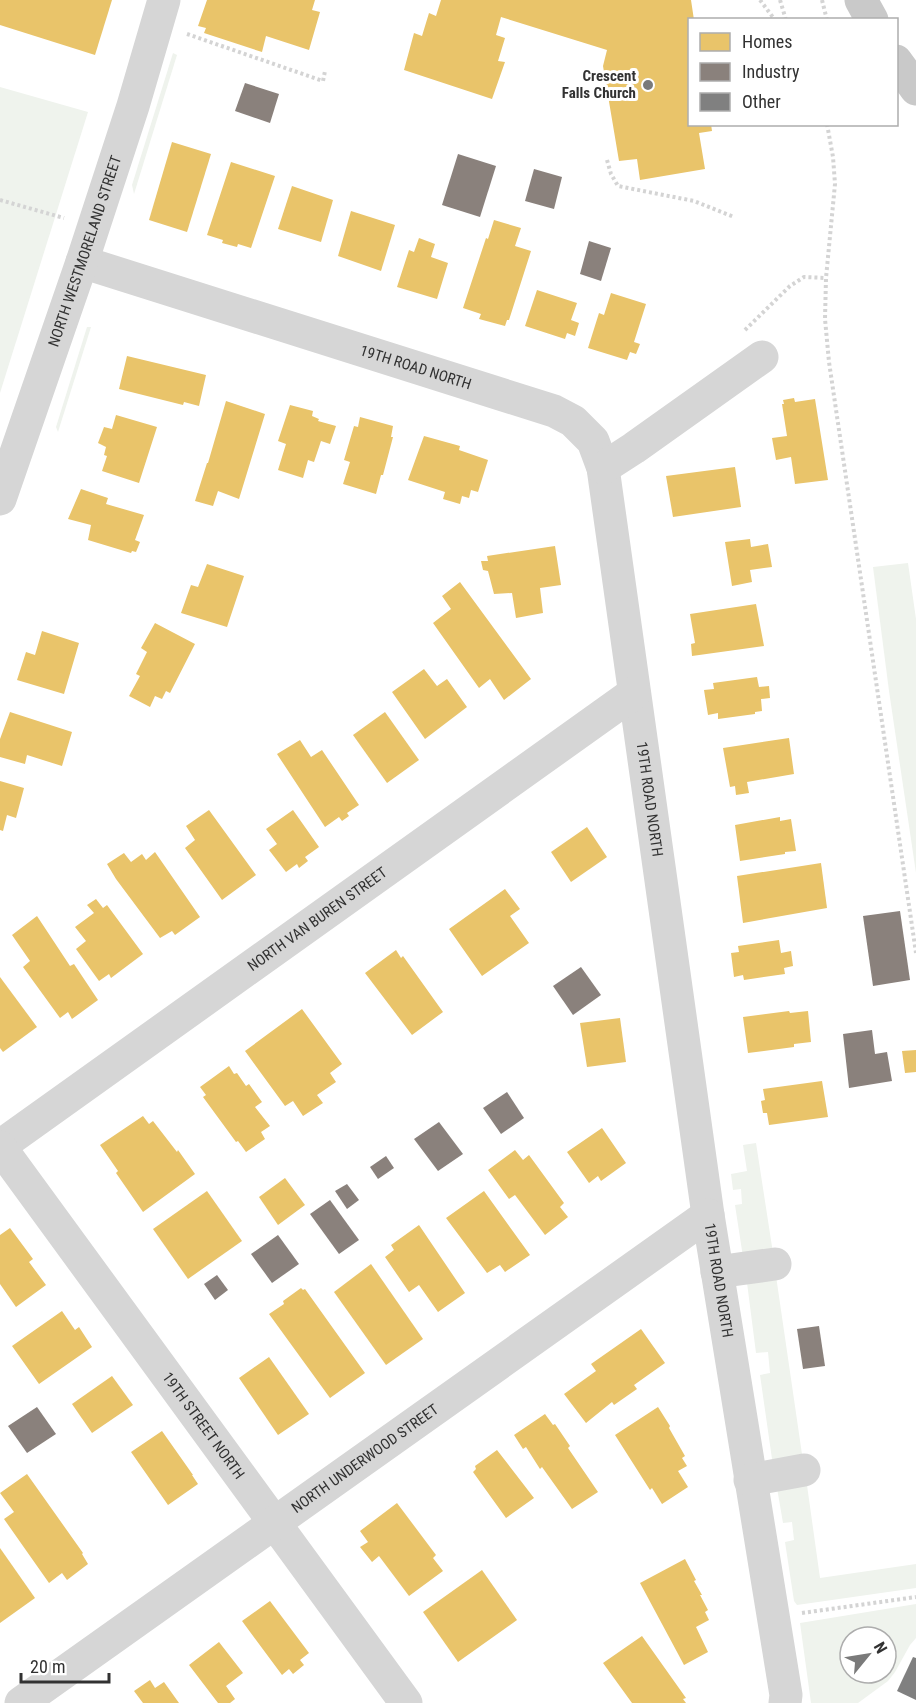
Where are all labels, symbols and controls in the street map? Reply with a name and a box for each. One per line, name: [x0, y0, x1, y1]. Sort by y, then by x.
legend: [688, 18, 898, 126]
text: Homes: [742, 31, 792, 52]
text: Industry: [742, 61, 800, 82]
place label: Crescent Falls Church: [562, 67, 636, 102]
marker: Crescent Falls Church: [641, 78, 655, 92]
text: Other: [742, 91, 781, 112]
street label: NORTH WESTMORELAND STREET: [44, 153, 125, 349]
street label: 19TH ROAD NORTH: [358, 341, 474, 393]
street label: 19TH ROAD NORTH: [633, 741, 667, 858]
street label: NORTH VAN BUREN STREET: [244, 863, 391, 975]
street label: 19TH ROAD NORTH: [700, 1222, 737, 1339]
street label: 19TH STREET NORTH: [158, 1369, 248, 1483]
street label: NORTH UNDERWOOD STREET: [288, 1400, 442, 1517]
north arrow: [838, 1625, 898, 1685]
text: N: [870, 1639, 891, 1657]
scale bar: [21, 1646, 110, 1684]
text: 20 m: [30, 1656, 65, 1677]

